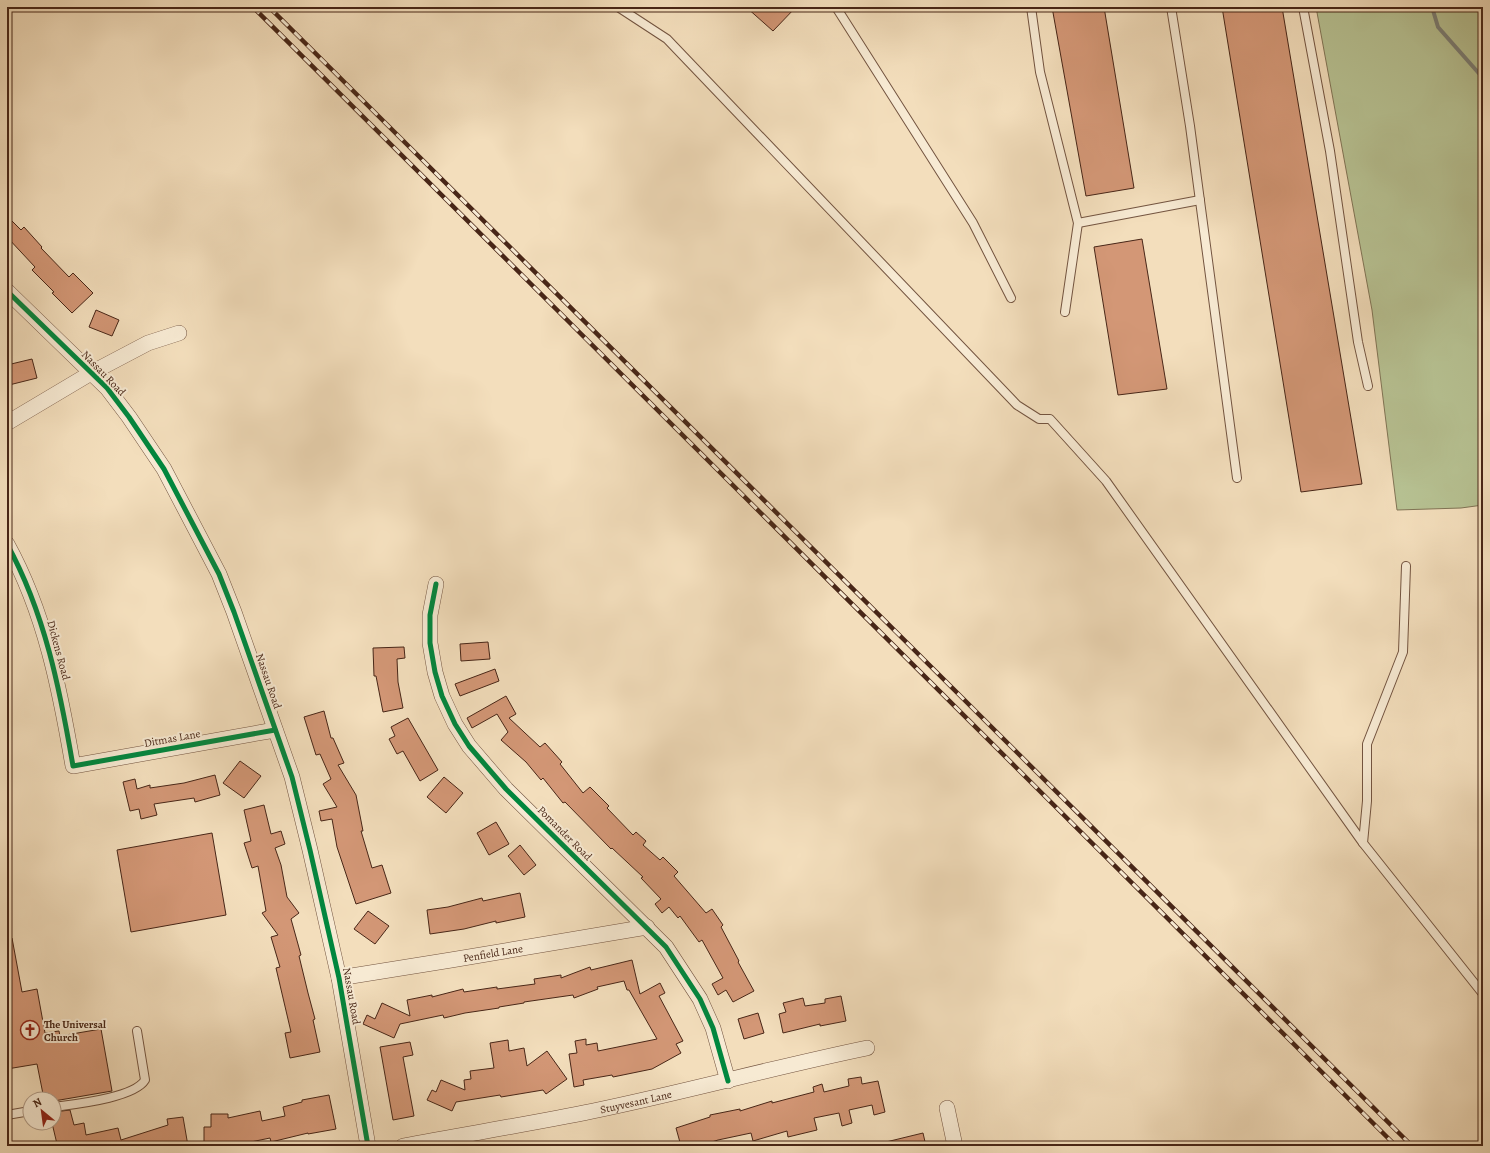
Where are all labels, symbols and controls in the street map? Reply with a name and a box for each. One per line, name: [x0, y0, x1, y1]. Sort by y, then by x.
street label: Nassau Road: [78, 347, 129, 399]
street label: Dickens Road: [43, 619, 74, 682]
street label: Nassau Road: [252, 651, 285, 711]
street label: Ditmas Lane: [143, 726, 202, 751]
street label: Pomander Road: [534, 803, 595, 864]
street label: Penfield Lane: [462, 941, 524, 966]
street label: Nassau Road: [339, 966, 364, 1026]
place label: The Universal Church: [44, 1017, 106, 1045]
church icon: The Universal Church: [19, 1019, 41, 1041]
street label: Stuyvesant Lane: [599, 1087, 673, 1117]
north arrow: [22, 1091, 62, 1131]
text: N: [30, 1094, 45, 1111]

